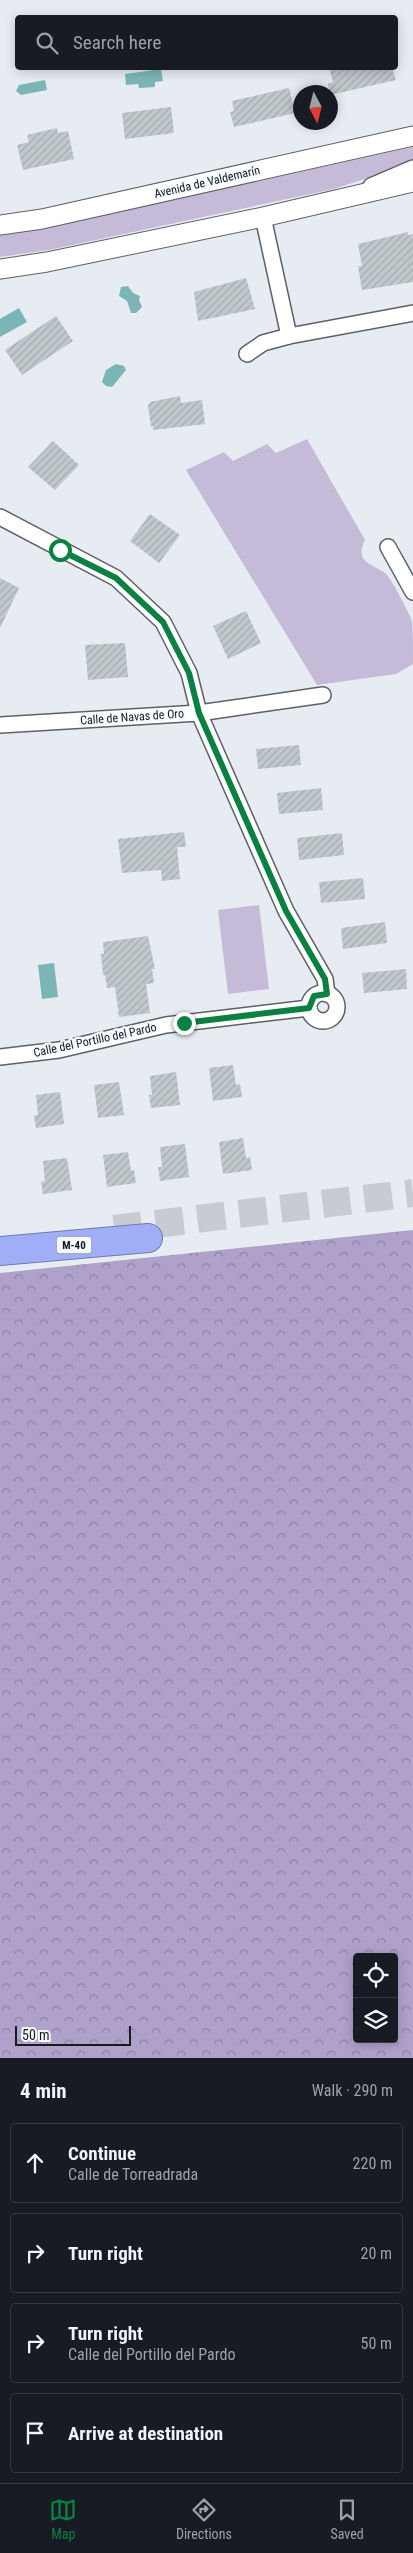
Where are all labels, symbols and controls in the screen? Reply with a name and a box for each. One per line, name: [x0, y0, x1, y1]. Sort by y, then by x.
search box: [15, 15, 398, 70]
icon: search: [33, 29, 61, 57]
text: Search here: [73, 31, 161, 54]
north arrow: [293, 85, 338, 130]
street label: Avenida de Valdemarín: [153, 163, 262, 201]
route start: [49, 539, 72, 562]
street label: Calle de Navas de Oro: [80, 706, 184, 728]
route end: [173, 1012, 196, 1035]
street label: Calle del Portillo del Pardo: [32, 1020, 158, 1060]
road number: M-40: [56, 1236, 92, 1254]
map controls: [353, 1953, 398, 2043]
button: locate: [353, 1953, 398, 1998]
button: layers: [353, 1998, 398, 2043]
scale bar: [15, 2023, 131, 2046]
text: 50 m: [22, 2027, 50, 2043]
text: 4 min: [20, 2079, 67, 2103]
text: Walk · 290 m: [312, 2081, 393, 2100]
text: Continue: [68, 2142, 136, 2165]
icon: ahead: [21, 2149, 49, 2177]
text: 220 m: [353, 2154, 392, 2173]
text: Calle de Torreadrada: [68, 2165, 198, 2184]
icon: right: [21, 2239, 49, 2267]
text: Turn right: [68, 2242, 143, 2265]
text: 20 m: [360, 2244, 392, 2263]
text: Turn right: [68, 2322, 143, 2345]
icon: right: [21, 2329, 49, 2357]
text: 50 m: [360, 2334, 392, 2353]
text: Calle del Portillo del Pardo: [68, 2345, 235, 2364]
icon: arrive: [21, 2419, 49, 2447]
text: Arrive at destination: [68, 2422, 223, 2445]
tab: Map: [49, 2496, 77, 2542]
tab: Directions: [176, 2496, 232, 2542]
tab: Saved: [330, 2496, 364, 2542]

